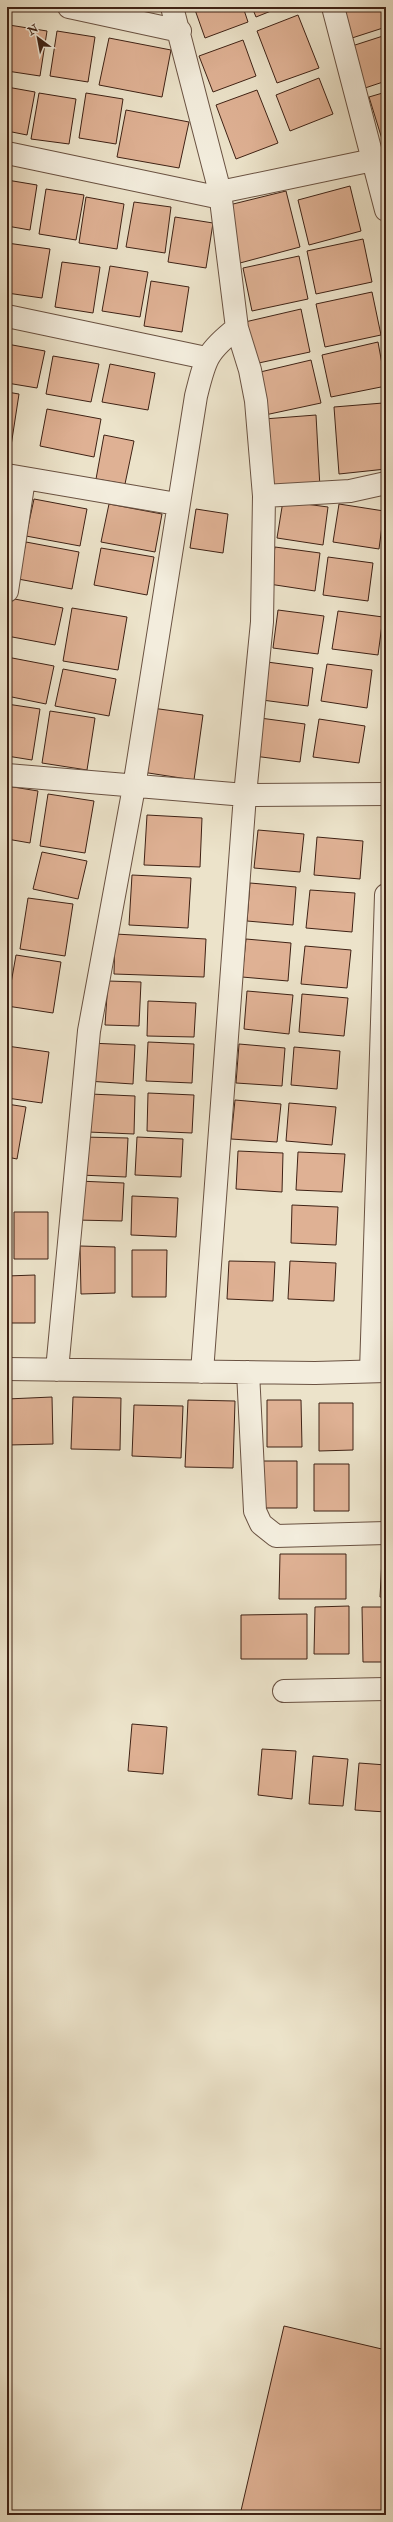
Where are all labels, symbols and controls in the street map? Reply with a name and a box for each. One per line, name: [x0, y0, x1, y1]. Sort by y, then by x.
north arrow: [18, 18, 58, 58]
text: N: [24, 21, 42, 39]

